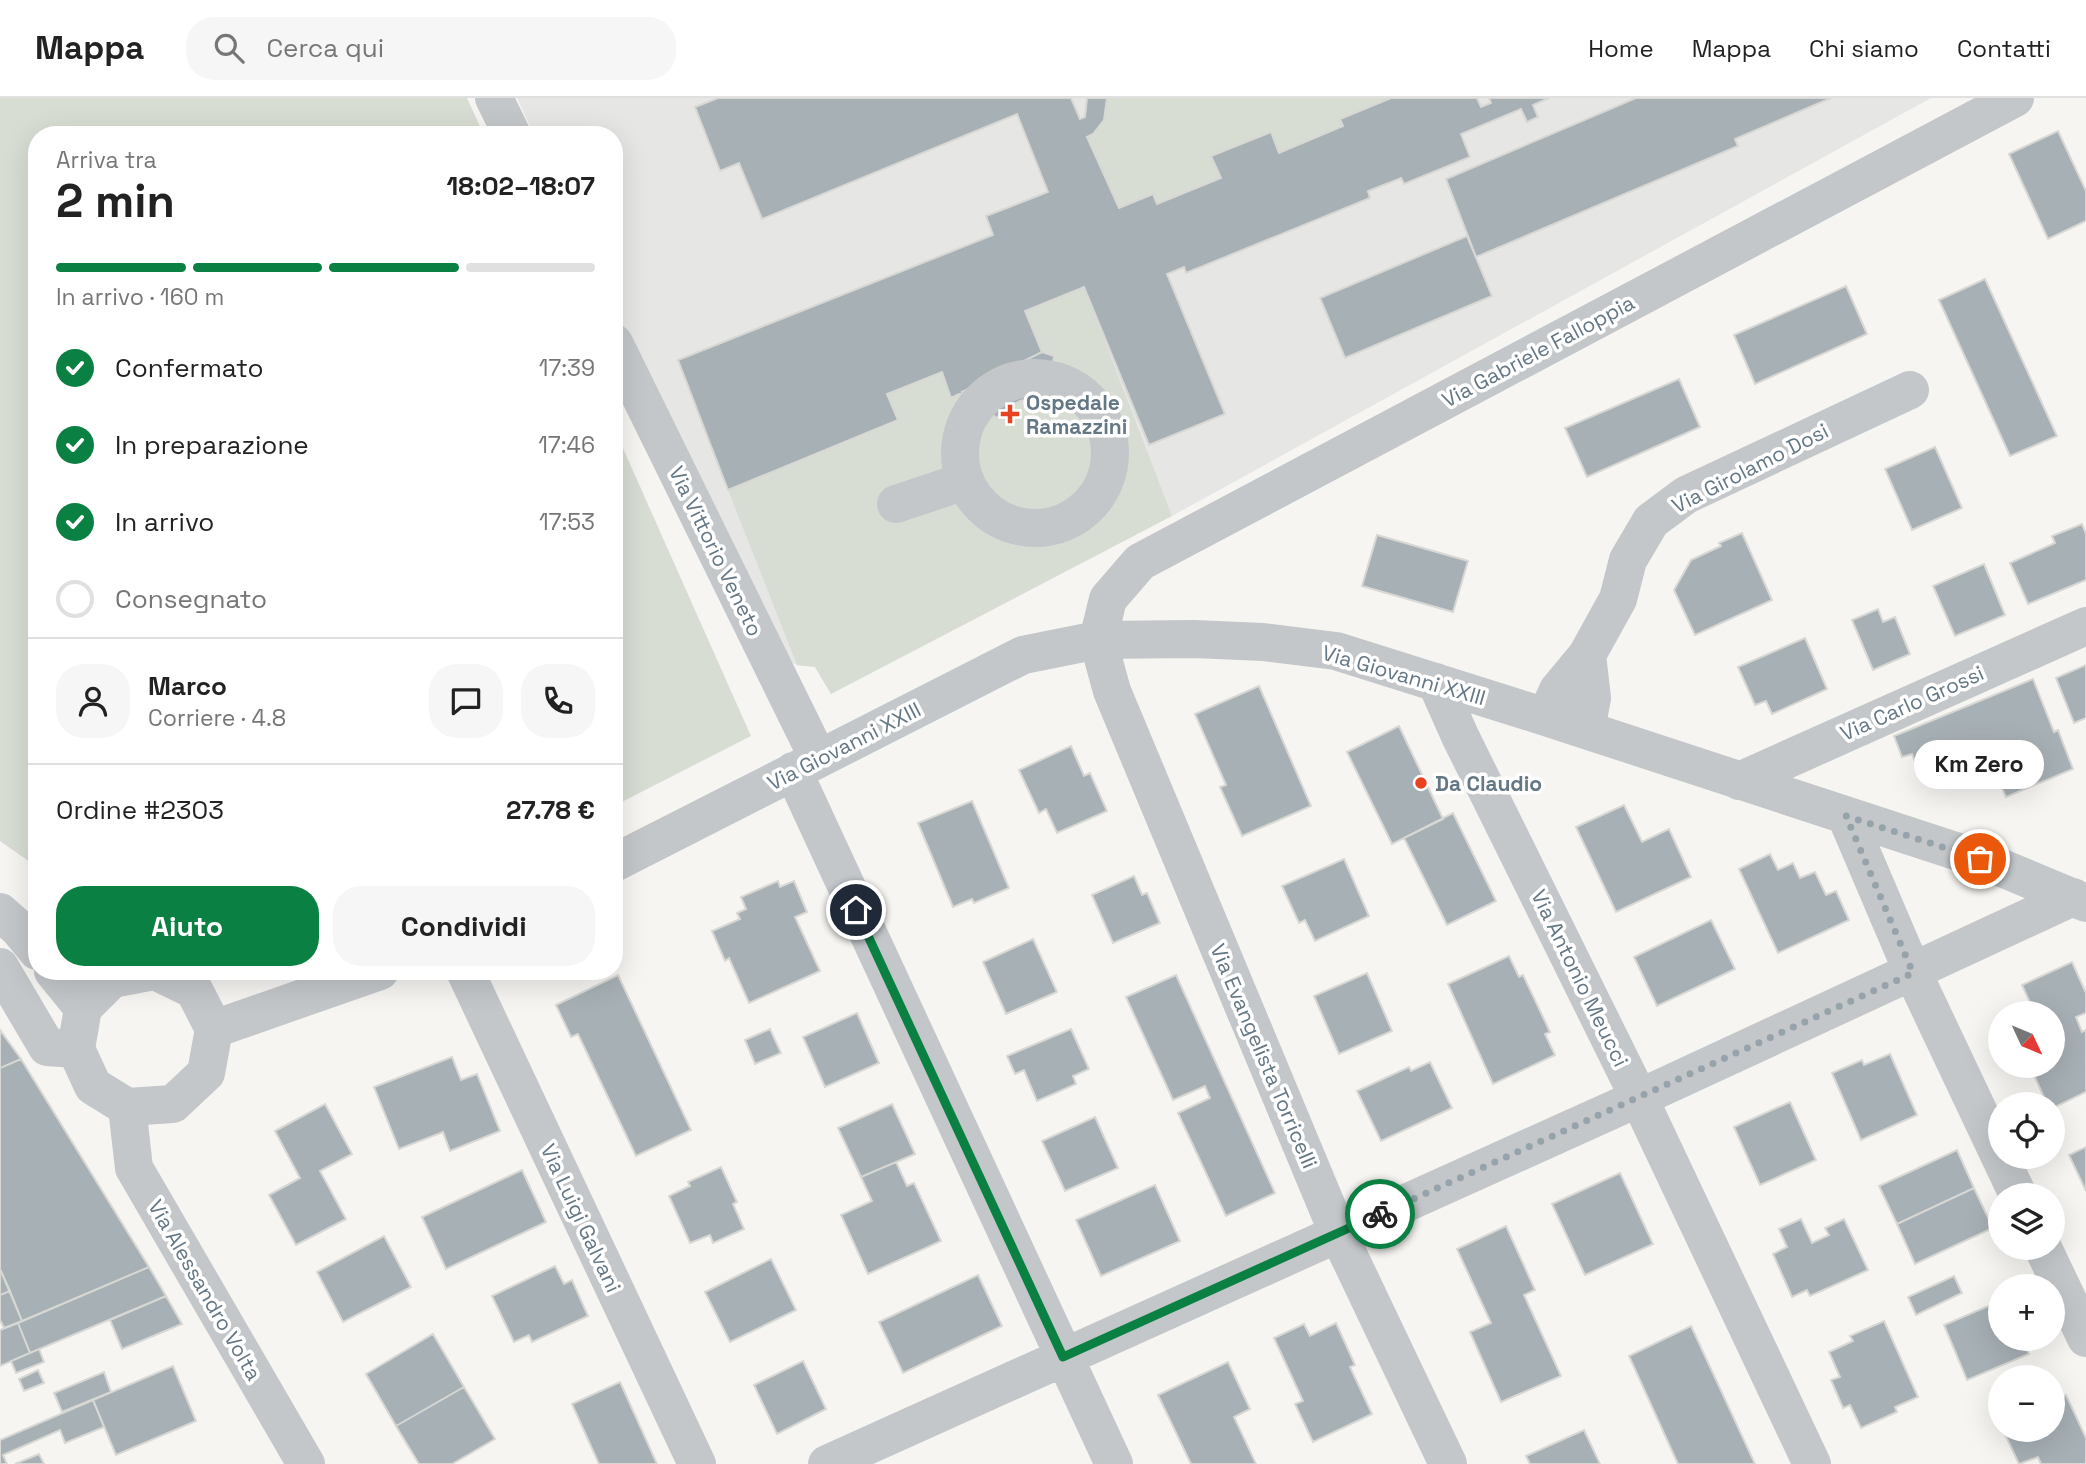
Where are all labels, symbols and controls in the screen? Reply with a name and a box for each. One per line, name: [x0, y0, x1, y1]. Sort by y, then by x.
search box: [186, 17, 676, 80]
text: Mappa: [35, 27, 144, 69]
icon: search: [210, 29, 248, 67]
text: Cerca qui: [266, 31, 384, 65]
text: Home: [1588, 33, 1654, 64]
text: Mappa: [1692, 33, 1771, 64]
text: Chi siamo: [1809, 33, 1919, 64]
text: Contatti: [1957, 33, 2051, 64]
text: Arriva tra: [56, 145, 157, 175]
text: 18:02–18:07: [447, 169, 595, 203]
text: 2 min: [56, 172, 175, 230]
text: In arrivo · 160 m: [56, 282, 224, 312]
street label: Via Gabriele Falloppia: [1437, 289, 1639, 413]
icon: check: [56, 349, 94, 387]
text: Confermato: [115, 351, 263, 385]
text: 17:39: [539, 353, 595, 383]
place label: Ospedale Ramazzini: [1026, 389, 1127, 440]
marker: Ospedale Ramazzini: [1000, 404, 1020, 424]
street label: Via Girolamo Dosi: [1667, 417, 1833, 519]
icon: check: [56, 426, 94, 464]
text: In preparazione: [115, 428, 309, 462]
text: 17:46: [538, 430, 595, 460]
street label: Via Vittorio Veneto: [663, 462, 769, 640]
icon: check: [56, 503, 94, 541]
text: In arrivo: [115, 505, 214, 539]
text: 17:53: [539, 507, 595, 537]
text: Consegnato: [115, 582, 267, 616]
street label: Via Giovanni XXIII: [1319, 639, 1489, 711]
street label: Via Carlo Grossi: [1836, 659, 1988, 747]
button: person: [56, 664, 130, 738]
button: chat: [429, 664, 503, 738]
button: phone: [521, 664, 595, 738]
text: Marco: [148, 669, 227, 703]
street label: Via Giovanni XXIII: [763, 696, 925, 796]
text: Corriere · 4.8: [148, 703, 286, 733]
callout: Km Zero: [1915, 740, 2045, 789]
text: Km Zero: [1935, 749, 2024, 779]
place label: Da Claudio: [1435, 770, 1542, 797]
marker: Da Claudio: [1413, 775, 1429, 791]
text: Ordine #2303: [56, 793, 224, 827]
text: 27.78 €: [506, 793, 595, 827]
pin: [1950, 829, 2010, 889]
icon: bag: [1961, 840, 1999, 878]
pin: [826, 880, 886, 940]
street label: Via Antonio Meucci: [1525, 885, 1635, 1071]
button: Aiuto: [56, 886, 319, 966]
button: Condividi: [333, 886, 595, 966]
icon: home: [837, 891, 875, 929]
street label: Via Evangelista Torricelli: [1204, 940, 1324, 1172]
north arrow: [1988, 1001, 2065, 1078]
map controls: [1988, 1001, 2065, 1442]
button: locate: [1988, 1092, 2065, 1169]
street label: Via Luigi Galvani: [535, 1139, 627, 1297]
courier: [1345, 1179, 1415, 1249]
button: layers: [1988, 1183, 2065, 1260]
street label: Via Alessandro Volta: [142, 1195, 268, 1385]
icon: bike: [1361, 1195, 1399, 1233]
button: +: [1988, 1274, 2065, 1351]
button: −: [1988, 1365, 2065, 1442]

